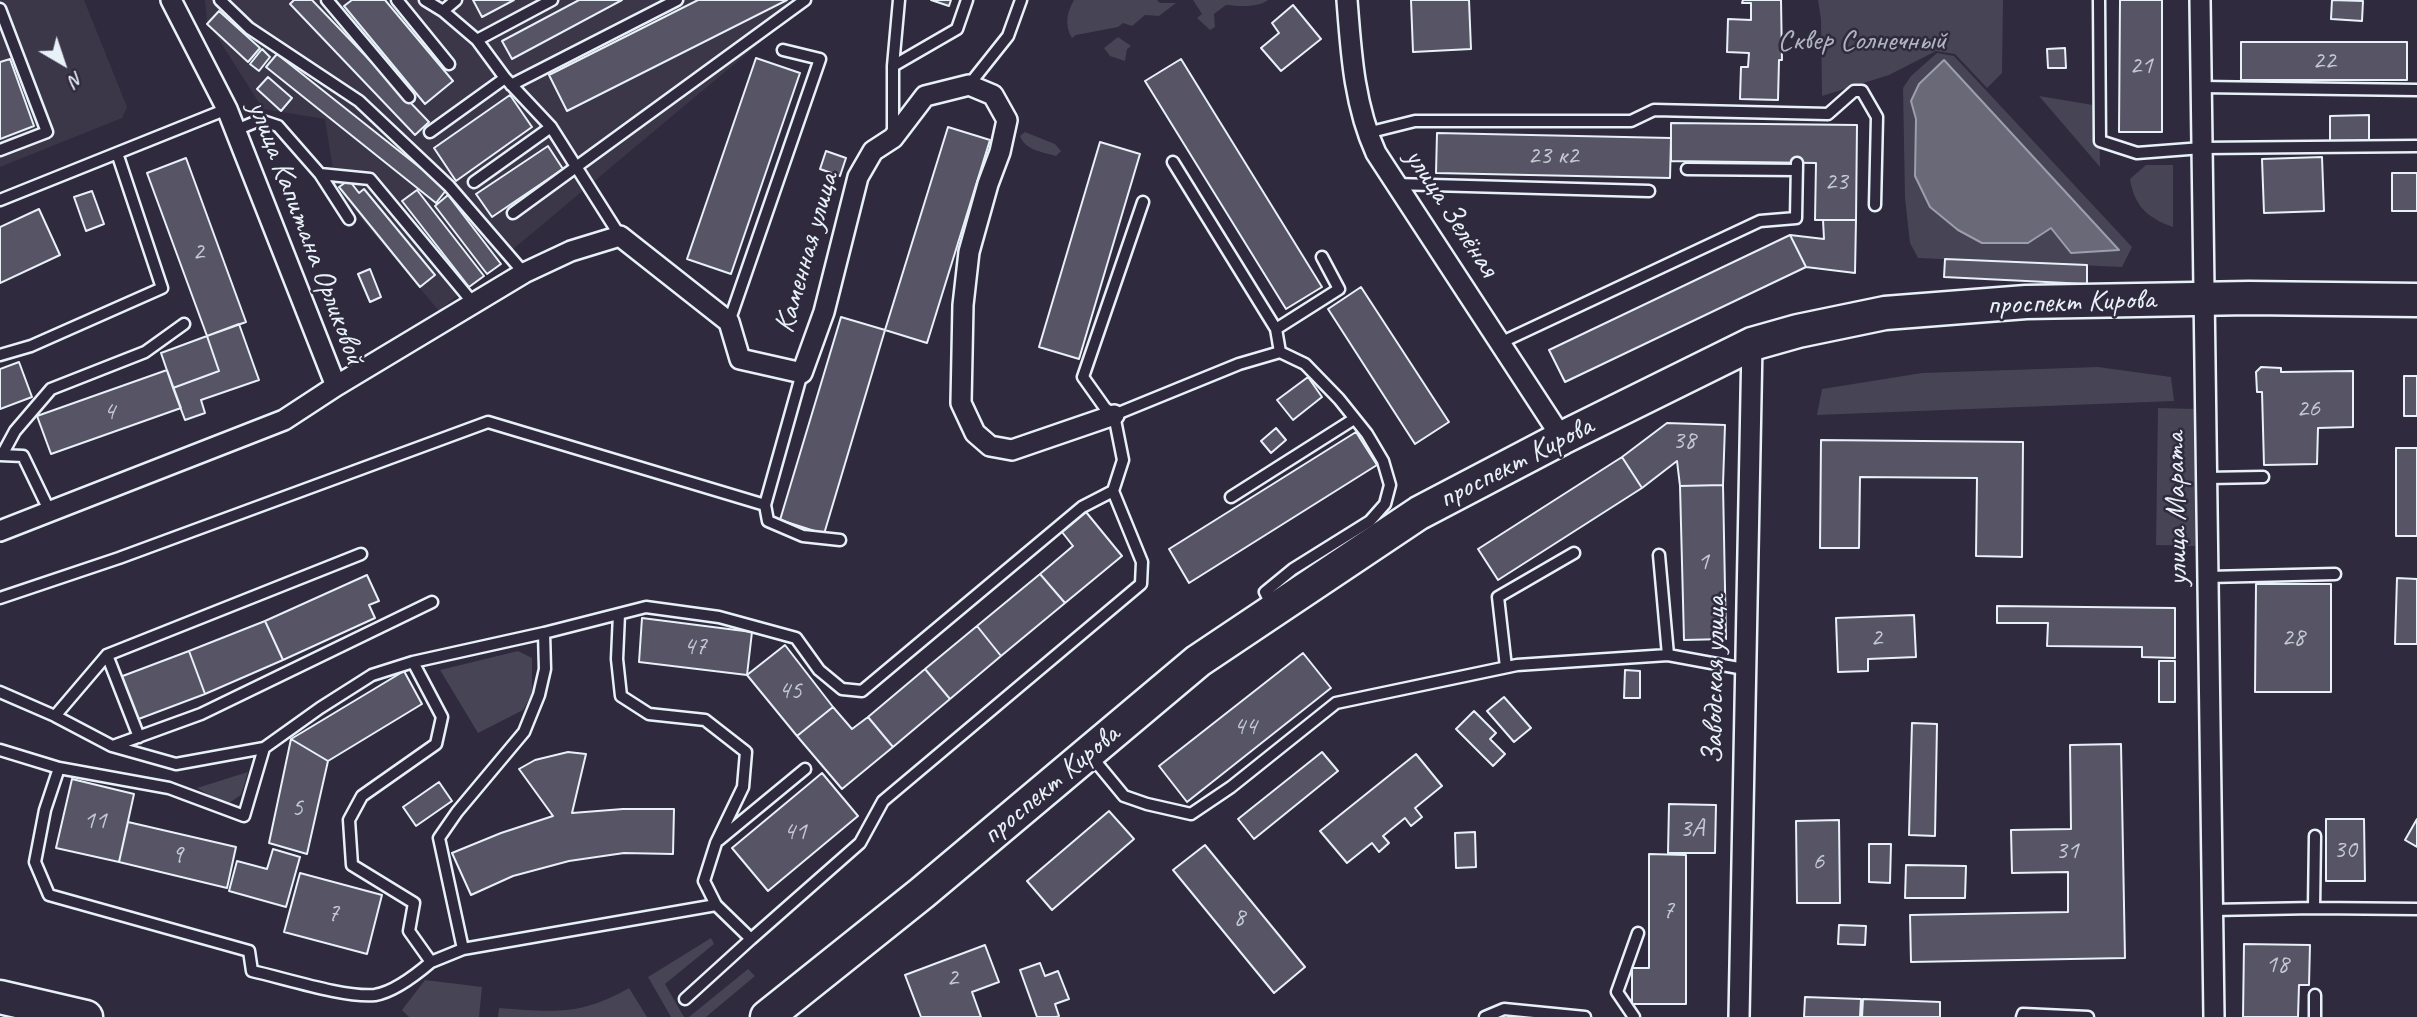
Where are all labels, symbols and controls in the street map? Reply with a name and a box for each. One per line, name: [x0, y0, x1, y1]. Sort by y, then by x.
park label: Сквер Солнечный: [1777, 23, 1947, 59]
north arrow: [28, 28, 98, 98]
house number: 22: [2312, 45, 2336, 77]
house number: 21: [2129, 50, 2153, 82]
text: N: [64, 66, 88, 92]
street label: улица Капитана Орликовой: [239, 96, 373, 370]
house number: 23 к2: [1528, 140, 1578, 172]
street label: улица Зелёная: [1396, 142, 1506, 284]
house number: 23: [1824, 166, 1848, 198]
street label: Каменная улица: [767, 169, 847, 337]
house number: 2: [192, 236, 204, 268]
street label: проспект Кирова: [1986, 282, 2156, 324]
house number: 26: [2296, 393, 2320, 425]
house number: 4: [103, 396, 115, 428]
street label: проспект Кирова: [1433, 409, 1599, 517]
house number: 38: [1672, 425, 1696, 457]
street label: улица Марата: [2158, 432, 2196, 586]
house number: 1: [1697, 546, 1709, 578]
street label: Заводская улица: [1696, 595, 1734, 765]
house number: 2: [1870, 622, 1882, 654]
house number: 28: [2281, 622, 2305, 654]
house number: 47: [683, 631, 707, 663]
house number: 45: [778, 675, 802, 707]
house number: 44: [1233, 711, 1257, 743]
street label: проспект Кирова: [975, 717, 1127, 853]
house number: 5: [291, 792, 303, 824]
house number: 11: [83, 805, 107, 837]
house number: 3А: [1680, 813, 1704, 845]
house number: 41: [783, 816, 807, 848]
house number: 30: [2333, 834, 2357, 866]
house number: 31: [2055, 835, 2079, 867]
house number: 9: [171, 839, 183, 871]
house number: 6: [1812, 846, 1824, 878]
house number: 7: [1662, 895, 1674, 927]
house number: 7: [327, 898, 339, 930]
house number: 8: [1233, 902, 1245, 934]
house number: 18: [2265, 949, 2289, 981]
house number: 2: [946, 962, 958, 994]

